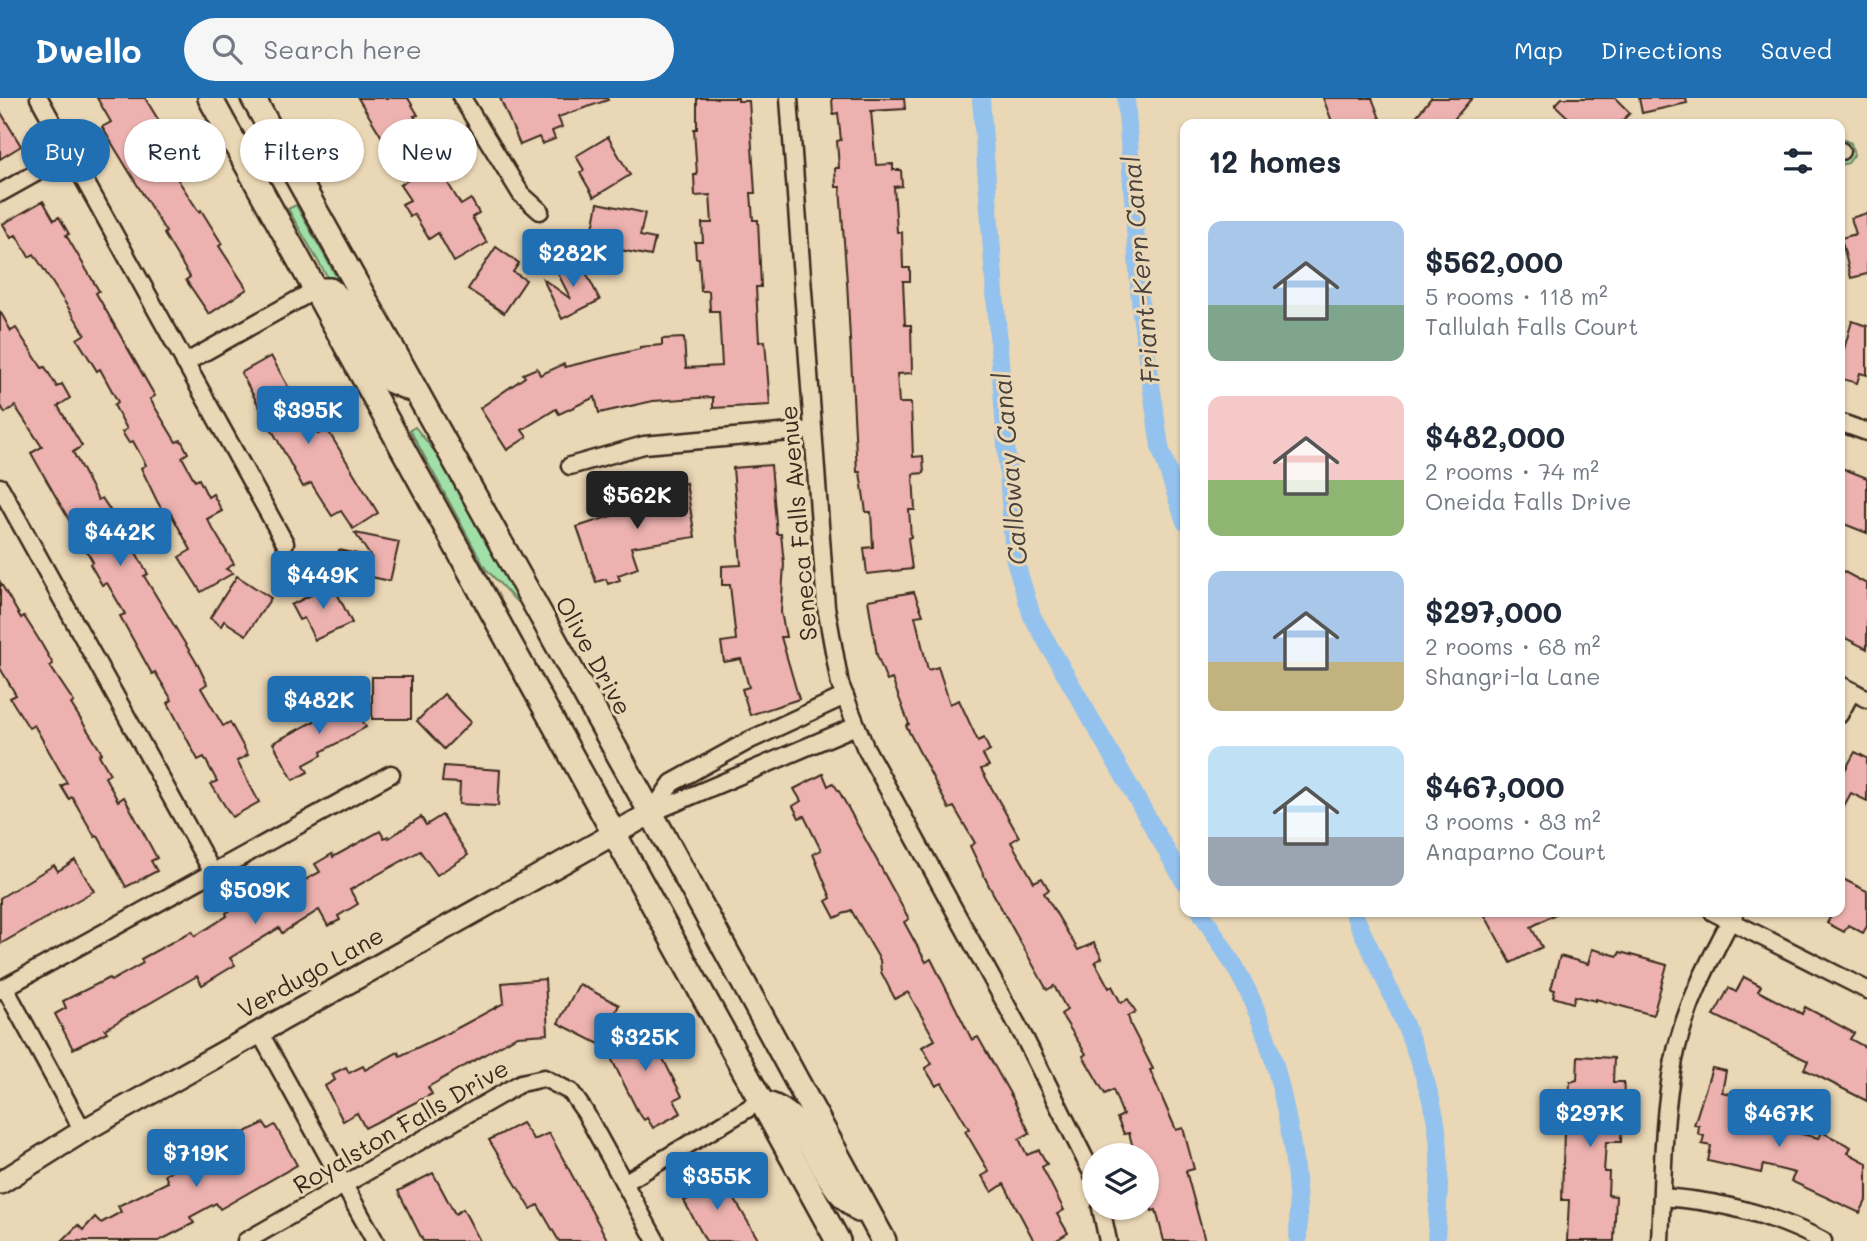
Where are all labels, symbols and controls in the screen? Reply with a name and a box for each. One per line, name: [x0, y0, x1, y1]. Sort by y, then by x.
search box: [184, 18, 674, 81]
text: Dwello: [35, 28, 142, 71]
icon: search: [208, 30, 246, 68]
text: Search here: [264, 32, 422, 66]
text: Map: [1514, 34, 1563, 65]
text: Directions: [1601, 34, 1723, 65]
text: Saved: [1761, 34, 1832, 65]
chip: Buy: [21, 119, 110, 182]
chip: Rent: [124, 119, 226, 182]
chip: Filters: [240, 119, 364, 182]
chip: New: [378, 119, 477, 182]
text: 12 homes: [1208, 141, 1341, 181]
icon: filters: [1779, 142, 1817, 180]
water label: Friant-Kern Canal: [1113, 155, 1167, 385]
pin: $282K: [524, 230, 622, 289]
text: $282K: [538, 237, 608, 267]
text: $562,000: [1425, 241, 1563, 281]
icon: home: [1264, 249, 1348, 333]
text: 5 rooms · 118 m²: [1425, 281, 1608, 311]
text: Tallulah Falls Court: [1425, 311, 1638, 341]
water label: Calloway Canal: [984, 371, 1034, 567]
pin: $395K: [259, 386, 357, 446]
text: $395K: [273, 394, 343, 424]
street label: Seneca Falls Avenue: [772, 404, 823, 642]
text: $482,000: [1425, 416, 1565, 456]
icon: home: [1264, 424, 1348, 508]
text: 2 rooms · 74 m²: [1425, 456, 1599, 486]
pin: $562K: [588, 472, 686, 531]
text: $562K: [602, 479, 672, 509]
text: Oneida Falls Drive: [1425, 486, 1632, 516]
pin: $442K: [71, 508, 169, 568]
text: $442K: [84, 516, 156, 546]
pin: $449K: [274, 552, 372, 611]
text: $449K: [287, 559, 359, 589]
street label: Olive Drive: [549, 590, 640, 720]
text: $297,000: [1425, 591, 1562, 631]
icon: home: [1264, 599, 1348, 683]
text: 2 rooms · 68 m²: [1425, 631, 1600, 661]
text: Shangri-la Lane: [1425, 661, 1601, 691]
pin: $482K: [270, 676, 368, 736]
text: $482K: [283, 684, 355, 714]
text: $467,000: [1425, 766, 1565, 806]
icon: home: [1264, 774, 1348, 858]
text: 3 rooms · 83 m²: [1425, 806, 1601, 836]
text: Anaparno Court: [1425, 836, 1606, 866]
pin: $509K: [206, 866, 304, 926]
text: $509K: [219, 874, 291, 904]
street label: Verdugo Lane: [232, 919, 389, 1025]
pin: $325K: [596, 1014, 694, 1073]
text: $325K: [610, 1021, 680, 1051]
street label: Royalston Falls Drive: [287, 1051, 514, 1200]
pin: $297K: [1541, 1090, 1639, 1149]
pin: $467K: [1730, 1090, 1828, 1149]
text: $297K: [1556, 1097, 1624, 1127]
text: $467K: [1744, 1097, 1814, 1127]
pin: $719K: [147, 1130, 245, 1189]
text: $719K: [163, 1137, 229, 1167]
map controls: [1082, 1143, 1159, 1220]
button: layers: [1082, 1143, 1159, 1220]
pin: $355K: [668, 1152, 766, 1212]
text: $355K: [682, 1160, 752, 1190]

